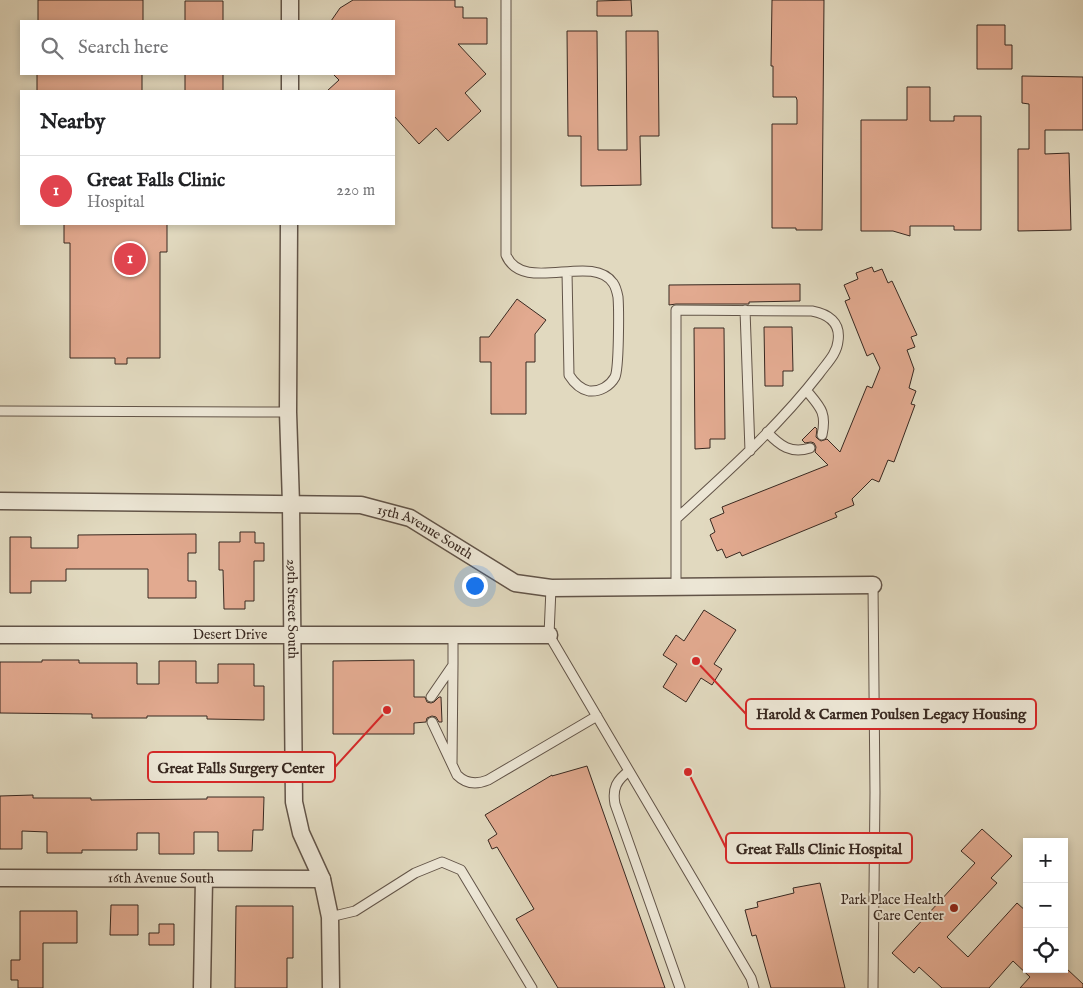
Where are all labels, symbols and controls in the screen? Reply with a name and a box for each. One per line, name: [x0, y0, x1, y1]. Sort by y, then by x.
search box: [20, 20, 395, 75]
icon: search: [38, 34, 66, 62]
text: Search here: [78, 36, 169, 60]
text: Nearby: [40, 109, 105, 136]
text: Great Falls Clinic: [87, 169, 225, 193]
text: 1: [53, 181, 59, 201]
text: 220 m: [336, 181, 375, 201]
text: Hospital: [87, 193, 144, 213]
pin: 1: [114, 240, 146, 278]
street label: 15th Avenue South: [375, 501, 477, 564]
street label: 29th Street South: [283, 559, 302, 660]
your location: [462, 573, 488, 599]
street label: Desert Drive: [193, 626, 268, 644]
callout: Harold & Carmen Poulsen Legacy Housing: [746, 699, 1036, 729]
text: Harold & Carmen Poulsen Legacy Housing: [756, 705, 1027, 724]
callout: Great Falls Surgery Center: [148, 752, 335, 782]
text: Great Falls Surgery Center: [157, 759, 325, 778]
callout: Great Falls Clinic Hospital: [726, 833, 912, 863]
map controls: [1023, 838, 1068, 973]
button: +: [1023, 838, 1068, 883]
text: Great Falls Clinic Hospital: [736, 840, 903, 859]
street label: 16th Avenue South: [108, 869, 215, 888]
button: −: [1023, 883, 1068, 928]
place label: Park Place Health Care Center: [840, 891, 945, 925]
marker: Park Place Health Care Center: [948, 902, 960, 914]
button: locate: [1023, 928, 1068, 973]

